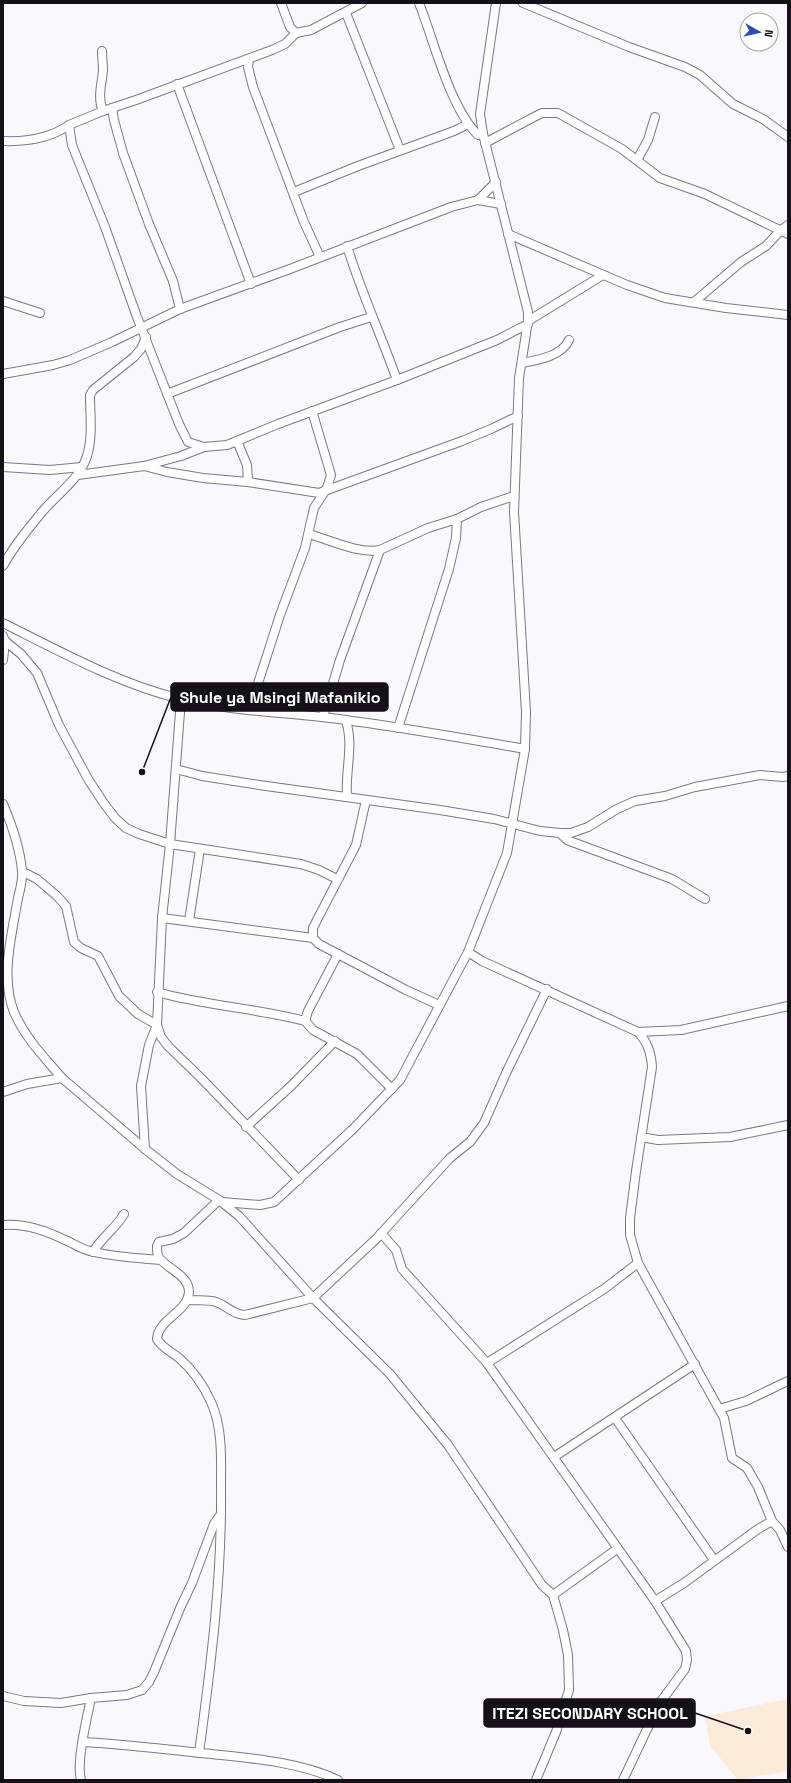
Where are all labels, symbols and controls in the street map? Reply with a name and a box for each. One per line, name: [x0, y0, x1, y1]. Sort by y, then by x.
north arrow: [739, 12, 779, 52]
text: N: [761, 29, 776, 38]
callout: Shule ya Msingi Mafanikio: [171, 683, 388, 711]
text: Shule ya Msingi Mafanikio: [179, 687, 381, 708]
callout: ITEZI SECONDARY SCHOOL: [484, 1699, 695, 1727]
text: ITEZI SECONDARY SCHOOL: [492, 1703, 688, 1724]

